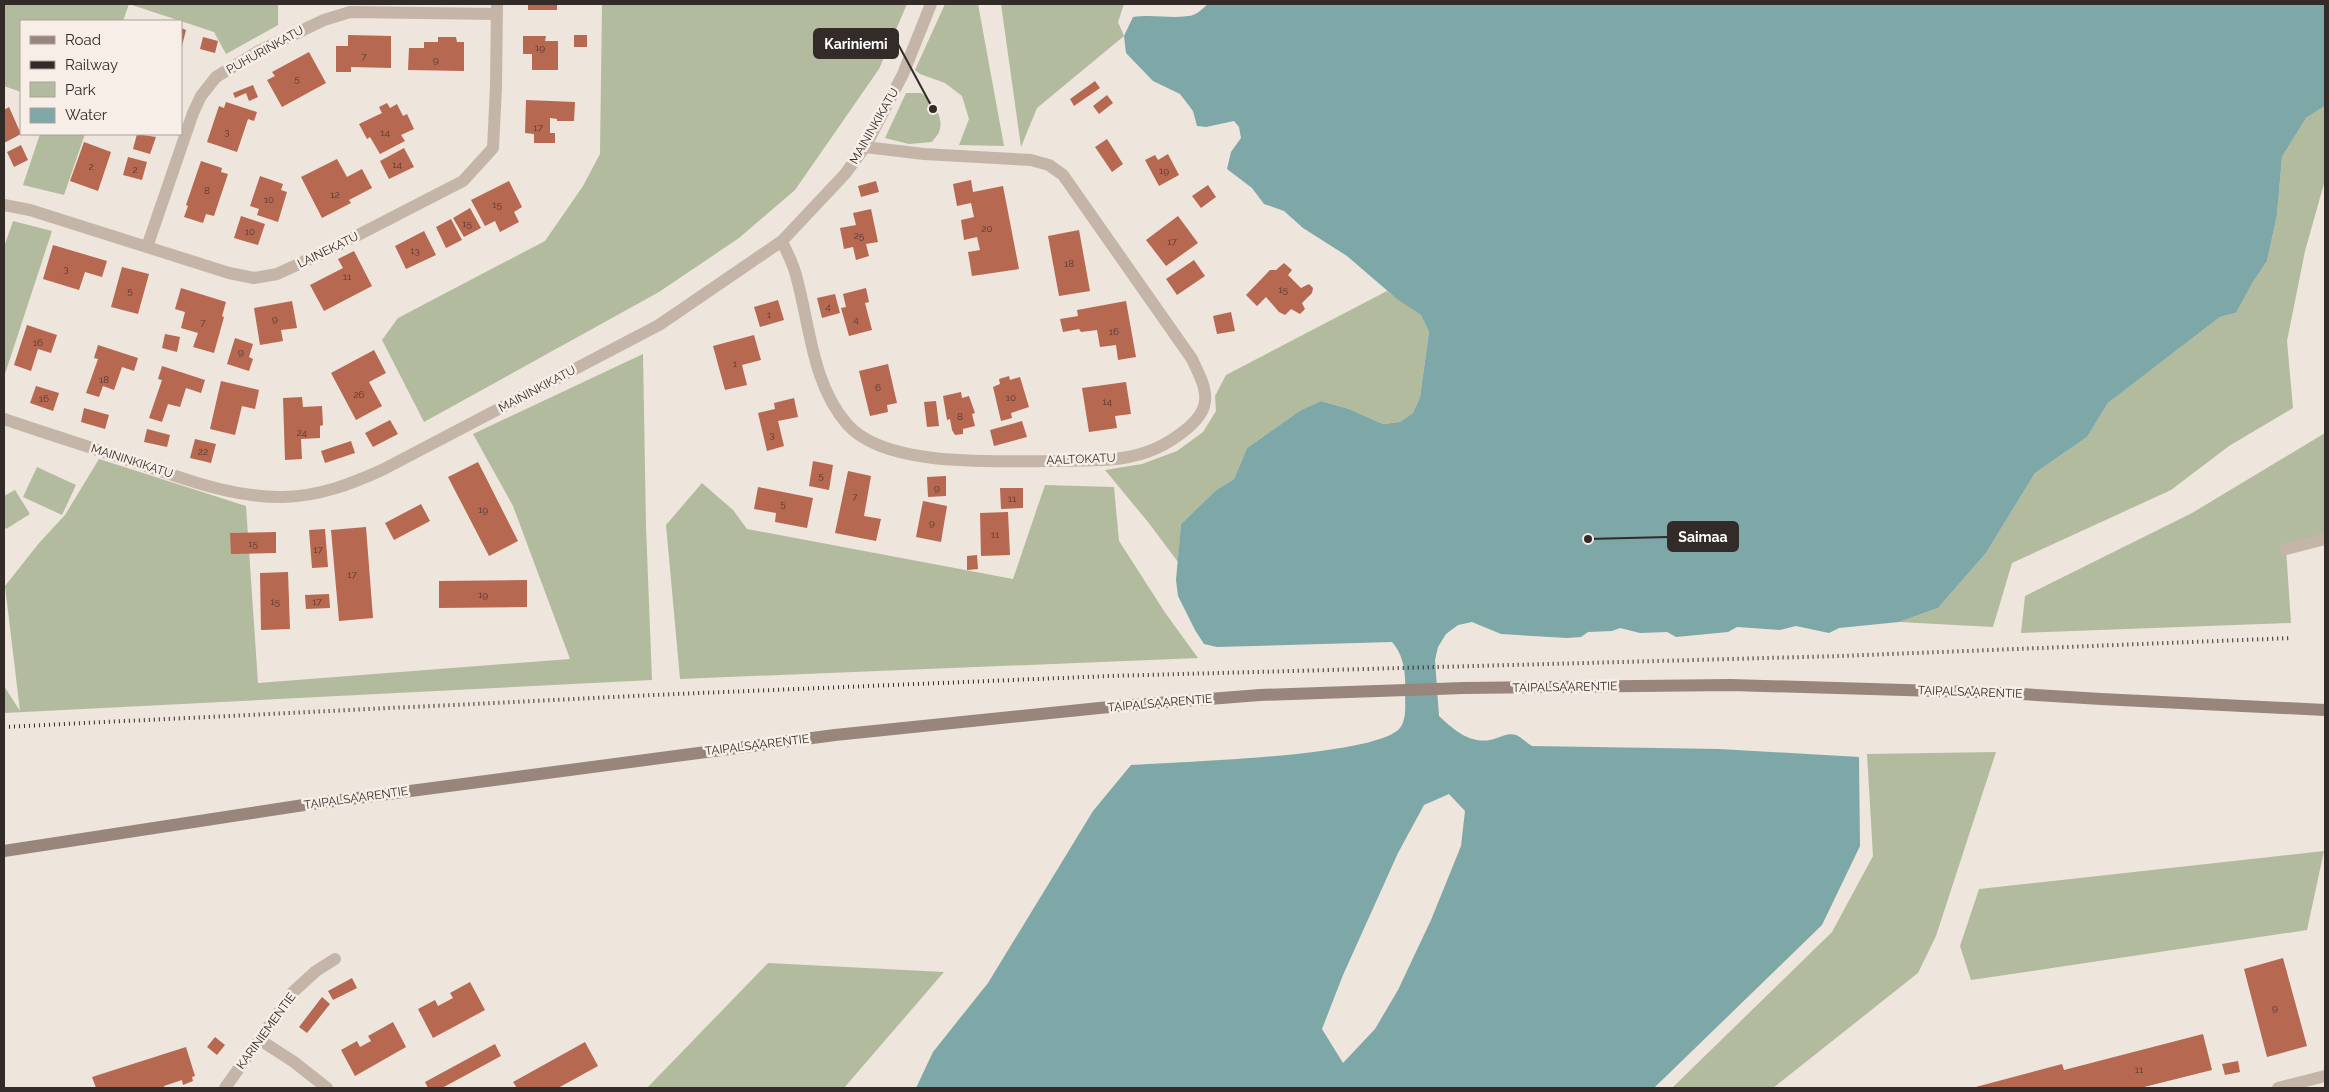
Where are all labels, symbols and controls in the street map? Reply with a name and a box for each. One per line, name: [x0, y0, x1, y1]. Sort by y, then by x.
legend: [20, 20, 182, 135]
street label: PUHURINKATU: [224, 23, 306, 77]
callout: Kariniemi: [814, 29, 898, 58]
text: Road: [65, 31, 101, 49]
text: Kariniemi: [824, 36, 888, 52]
house number: 19: [535, 42, 545, 53]
house number: 7: [361, 51, 367, 62]
house number: 9: [433, 54, 439, 65]
text: Railway: [65, 56, 118, 74]
house number: 5: [294, 73, 300, 84]
text: Park: [65, 81, 96, 99]
street label: MAININKIKATU: [847, 86, 901, 166]
text: Water: [65, 106, 108, 124]
house number: 17: [533, 122, 543, 133]
house number: 3: [224, 126, 230, 137]
house number: 14: [380, 127, 390, 138]
house number: 14: [392, 159, 402, 170]
house number: 2: [88, 161, 94, 172]
house number: 2: [132, 164, 138, 175]
house number: 19: [1159, 165, 1169, 176]
house number: 8: [204, 185, 210, 196]
house number: 12: [330, 189, 340, 200]
house number: 10: [264, 194, 274, 205]
house number: 15: [492, 199, 502, 210]
house number: 15: [462, 218, 472, 229]
house number: 20: [981, 223, 993, 234]
house number: 10: [245, 226, 255, 237]
street label: LAINEKATU: [295, 229, 361, 271]
house number: 25: [854, 230, 865, 241]
house number: 17: [1167, 236, 1177, 247]
house number: 13: [410, 245, 420, 256]
house number: 18: [1064, 258, 1074, 269]
house number: 3: [63, 263, 69, 274]
house number: 11: [343, 271, 352, 282]
house number: 15: [1278, 284, 1288, 295]
house number: 5: [127, 285, 133, 296]
house number: 4: [825, 301, 831, 312]
house number: 1: [767, 309, 772, 320]
house number: 9: [272, 313, 278, 324]
house number: 4: [853, 314, 859, 325]
house number: 7: [200, 317, 206, 328]
house number: 16: [1109, 326, 1119, 337]
house number: 16: [33, 337, 43, 348]
house number: 9: [238, 346, 244, 357]
house number: 1: [733, 358, 738, 369]
street label: MAININKIKATU: [496, 363, 578, 415]
house number: 18: [99, 374, 109, 385]
house number: 6: [875, 382, 881, 393]
house number: 26: [353, 389, 365, 400]
house number: 10: [1006, 392, 1016, 403]
house number: 16: [39, 393, 49, 404]
house number: 14: [1102, 396, 1112, 407]
house number: 8: [957, 411, 963, 422]
house number: 24: [297, 427, 308, 438]
house number: 3: [769, 429, 775, 440]
street label: MAININKIKATU: [89, 441, 175, 481]
house number: 22: [198, 446, 208, 457]
street label: AALTOKATU: [1046, 451, 1116, 467]
house number: 5: [818, 470, 824, 481]
house number: 9: [934, 482, 940, 493]
house number: 7: [852, 491, 858, 502]
house number: 11: [1008, 493, 1017, 504]
house number: 5: [780, 498, 786, 509]
house number: 19: [478, 504, 488, 515]
house number: 9: [929, 517, 935, 528]
callout: Saimaa: [1668, 522, 1738, 551]
house number: 11: [991, 529, 1000, 540]
text: Saimaa: [1678, 529, 1728, 545]
house number: 15: [248, 538, 258, 549]
house number: 17: [313, 544, 323, 555]
house number: 17: [347, 569, 357, 580]
house number: 19: [478, 589, 488, 600]
house number: 15: [270, 596, 280, 607]
house number: 17: [312, 596, 322, 607]
street label: TAIPALSAARENTIE: [1512, 679, 1618, 695]
street label: TAIPALSAARENTIE: [1917, 683, 2023, 701]
street label: TAIPALSAARENTIE: [1107, 691, 1213, 715]
street label: TAIPALSAARENTIE: [704, 732, 810, 758]
street label: TAIPALSAARENTIE: [303, 784, 409, 812]
street label: KARINIEMENTIE: [234, 990, 298, 1072]
house number: 9: [2272, 1002, 2278, 1013]
house number: 11: [2135, 1064, 2144, 1075]

